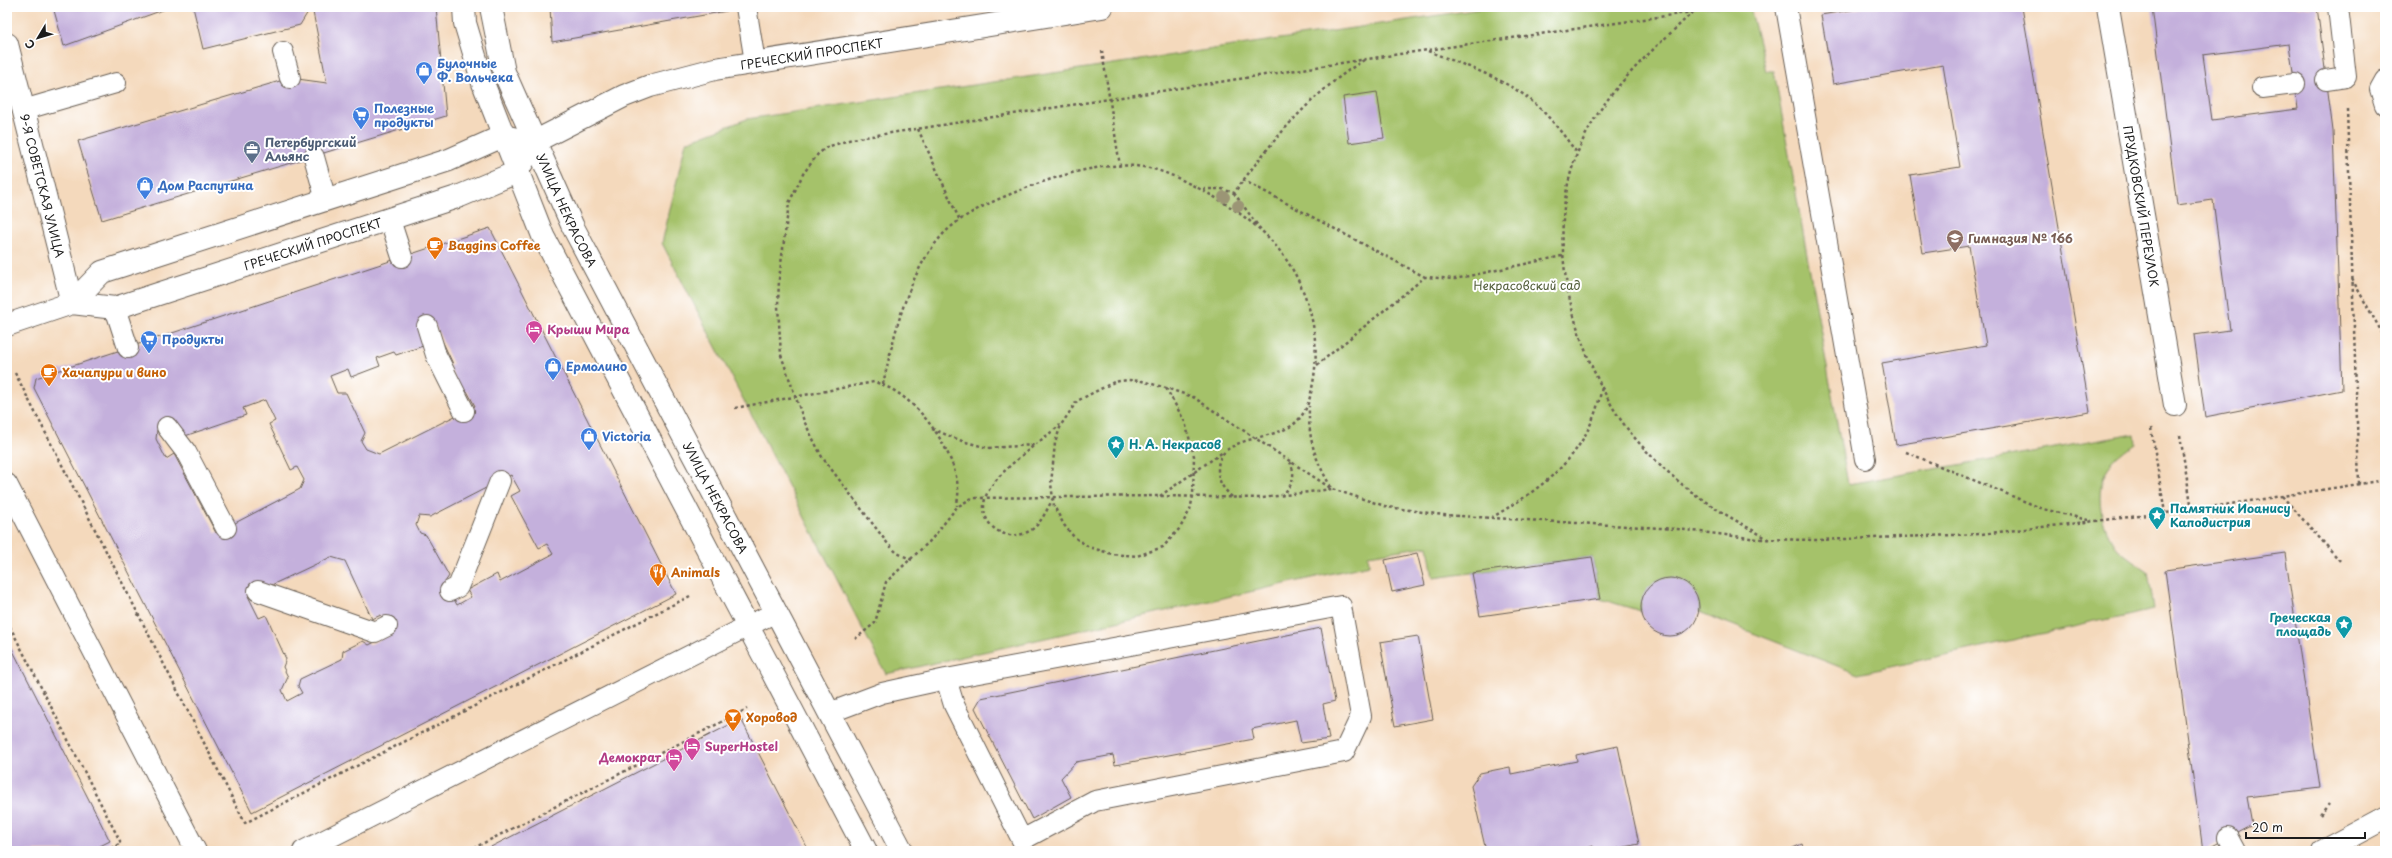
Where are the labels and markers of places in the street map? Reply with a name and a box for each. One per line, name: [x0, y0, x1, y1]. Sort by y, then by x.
place label: Булочные Ф. Вольчека: [437, 54, 514, 86]
shop icon: Булочные Ф. Вольчека: [414, 60, 434, 85]
place label: Полезные продукты: [374, 99, 434, 131]
supermarket icon: Полезные продукты: [351, 105, 371, 130]
place label: Петербургский Альянс: [265, 133, 356, 165]
office icon: Петербургский Альянс: [242, 139, 262, 164]
shop icon: Дом Распутина: [135, 175, 155, 200]
place label: Дом Распутина: [157, 176, 254, 194]
school or university icon: Гимназия № 166: [1945, 228, 1965, 253]
place label: Гимназия № 166: [1968, 229, 2073, 247]
cafe icon: Baggins Coffee: [425, 235, 445, 260]
place label: Baggins Coffee: [448, 236, 541, 254]
hotel icon: Крыши Мира: [524, 319, 544, 344]
place label: Крыши Мира: [547, 320, 630, 338]
supermarket icon: Продукты: [139, 329, 159, 354]
place label: Продукты: [162, 330, 224, 348]
shop icon: Ермолино: [543, 356, 563, 381]
place label: Ермолино: [566, 357, 627, 375]
cafe icon: Хачапури и вино: [39, 362, 59, 387]
place label: Хачапури и вино: [62, 363, 166, 381]
shop icon: Victoria: [579, 426, 599, 451]
place label: Victoria: [602, 427, 652, 445]
place icon: Н. А. Некрасов: [1106, 434, 1126, 459]
place label: Н. А. Некрасов: [1129, 435, 1221, 453]
place label: Памятник Иоанису Каподистрия: [2170, 499, 2291, 531]
place icon: Памятник Иоанису Каподистрия: [2147, 505, 2167, 530]
restaurant icon: Animals: [648, 562, 668, 587]
place label: Animals: [670, 563, 720, 581]
place label: Греческая площадь: [2270, 608, 2331, 640]
place icon: Греческая площадь: [2334, 614, 2354, 639]
bar icon: Хоровод: [723, 707, 743, 732]
place label: Хоровод: [746, 708, 797, 726]
hotel icon: SuperHostel: [682, 736, 702, 761]
place label: SuperHostel: [705, 737, 778, 755]
hotel icon: Демократ: [664, 747, 684, 772]
place label: Демократ: [598, 748, 662, 766]

